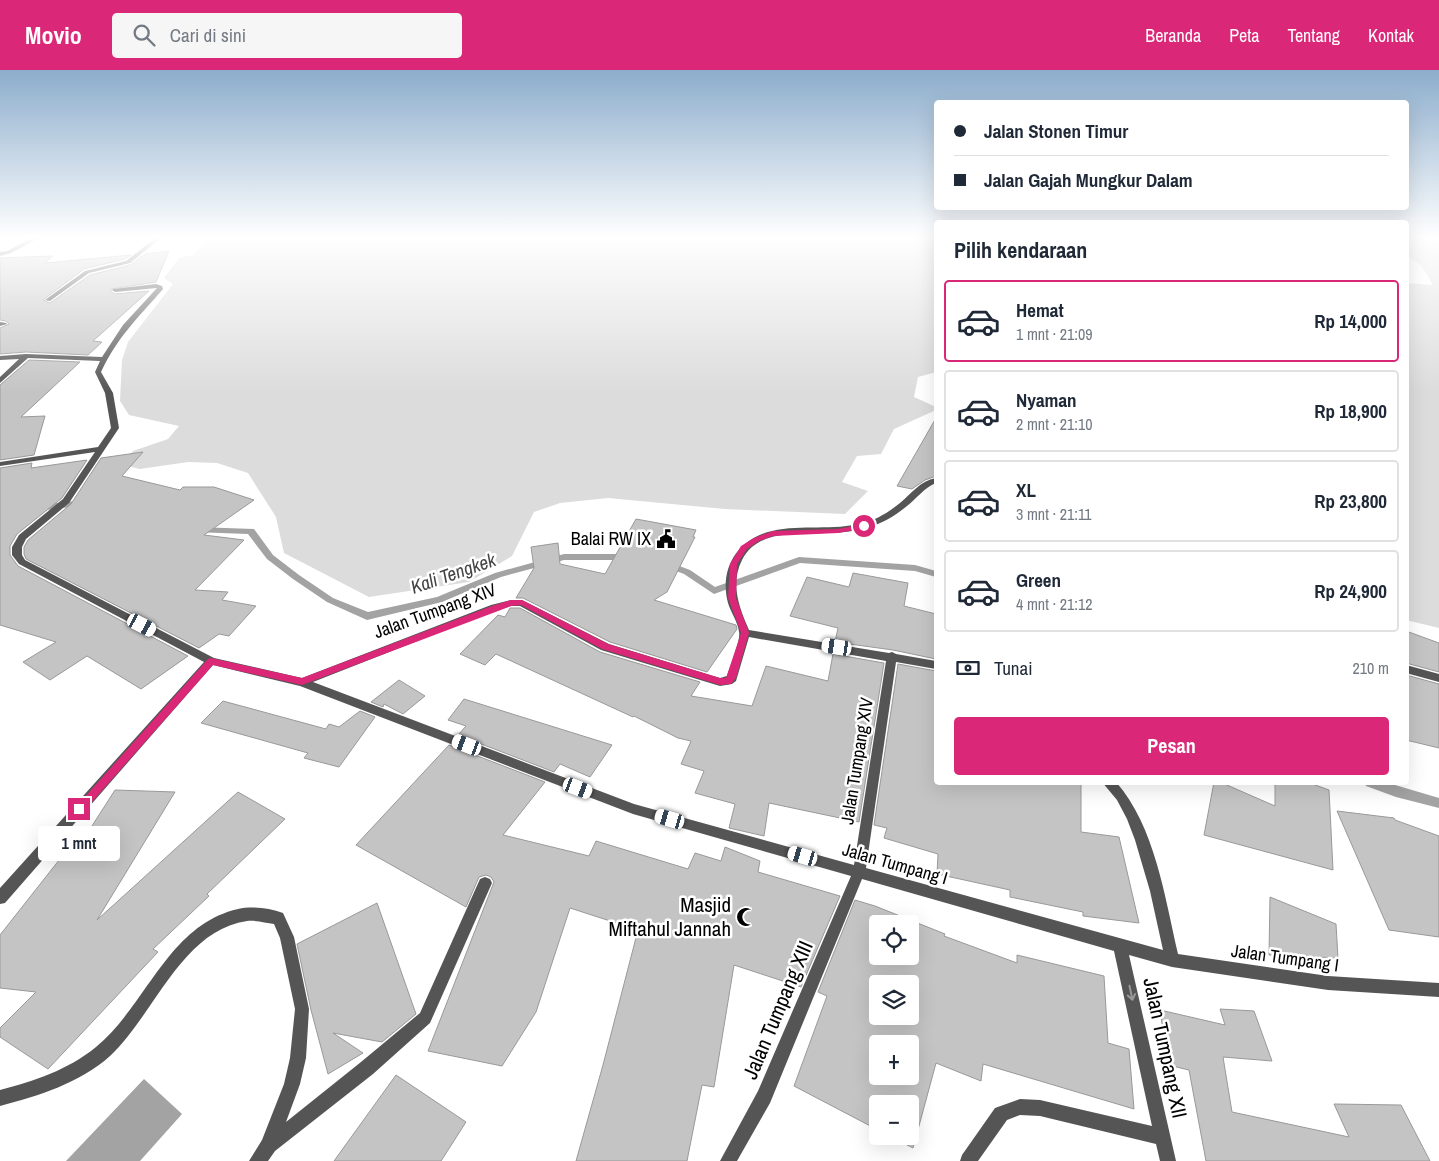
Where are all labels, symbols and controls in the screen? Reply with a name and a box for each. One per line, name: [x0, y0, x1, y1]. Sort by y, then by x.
search box: [112, 13, 462, 58]
text: Movio: [25, 19, 82, 51]
icon: search: [130, 21, 158, 49]
text: Cari di sini: [170, 22, 246, 48]
text: Beranda: [1145, 23, 1201, 48]
text: Peta: [1229, 23, 1260, 48]
text: Tentang: [1288, 23, 1340, 48]
text: Kontak: [1368, 23, 1414, 48]
text: Jalan Stonen Timur: [984, 118, 1128, 144]
text: Jalan Gajah Mungkur Dalam: [984, 167, 1193, 193]
text: Pilih kendaraan: [954, 235, 1087, 265]
text: Hemat: [1016, 297, 1064, 323]
icon: car: [956, 299, 1001, 344]
text: Rp 14,000: [1314, 308, 1387, 334]
text: 1 mnt · 21:09: [1016, 323, 1093, 345]
text: Nyaman: [1016, 387, 1077, 413]
icon: car: [956, 389, 1001, 434]
text: Rp 18,900: [1314, 398, 1387, 424]
text: 2 mnt · 21:10: [1016, 413, 1093, 435]
text: XL: [1016, 477, 1036, 503]
icon: car: [956, 479, 1001, 524]
text: Rp 23,800: [1314, 488, 1387, 514]
text: 3 mnt · 21:11: [1016, 503, 1092, 525]
route start: [853, 515, 875, 537]
place label: Balai RW IX: [571, 526, 651, 551]
public building icon: Balai RW IX: [655, 528, 677, 550]
water label: Kali Tengkek: [407, 546, 500, 600]
text: Green: [1016, 567, 1061, 593]
icon: car: [956, 569, 1001, 614]
street label: Jalan Tumpang XIV: [370, 577, 499, 644]
text: Rp 24,900: [1314, 578, 1387, 604]
text: 4 mnt · 21:12: [1016, 593, 1093, 615]
car: [125, 611, 158, 639]
car: [821, 637, 852, 657]
icon: cash: [954, 654, 982, 682]
text: Tunai: [994, 655, 1033, 681]
text: 210 m: [1353, 657, 1389, 679]
street label: Jalan Tumpang XIV: [834, 696, 879, 826]
button: Pesan: [954, 717, 1389, 775]
car: [450, 733, 483, 757]
car: [561, 776, 594, 800]
route end: [68, 798, 90, 820]
car: [653, 808, 686, 830]
callout: 1 mnt: [38, 826, 120, 862]
text: 1 mnt: [62, 832, 97, 854]
street label: Jalan Tumpang I: [840, 837, 951, 890]
car: [786, 845, 819, 867]
place label: Masjid Miftahul Jannah: [608, 890, 731, 943]
mosque icon: Masjid Miftahul Jannah: [735, 906, 757, 928]
map controls: [869, 915, 919, 1145]
button: locate: [869, 915, 919, 965]
street label: Jalan Tumpang XIII: [735, 936, 820, 1083]
street label: Jalan Tumpang I: [1230, 938, 1341, 977]
button: layers: [869, 975, 919, 1025]
street label: Jalan Tumpang XII: [1136, 975, 1195, 1121]
one-way arrow: [1127, 984, 1136, 1000]
button: +: [869, 1035, 919, 1085]
button: −: [869, 1095, 919, 1145]

